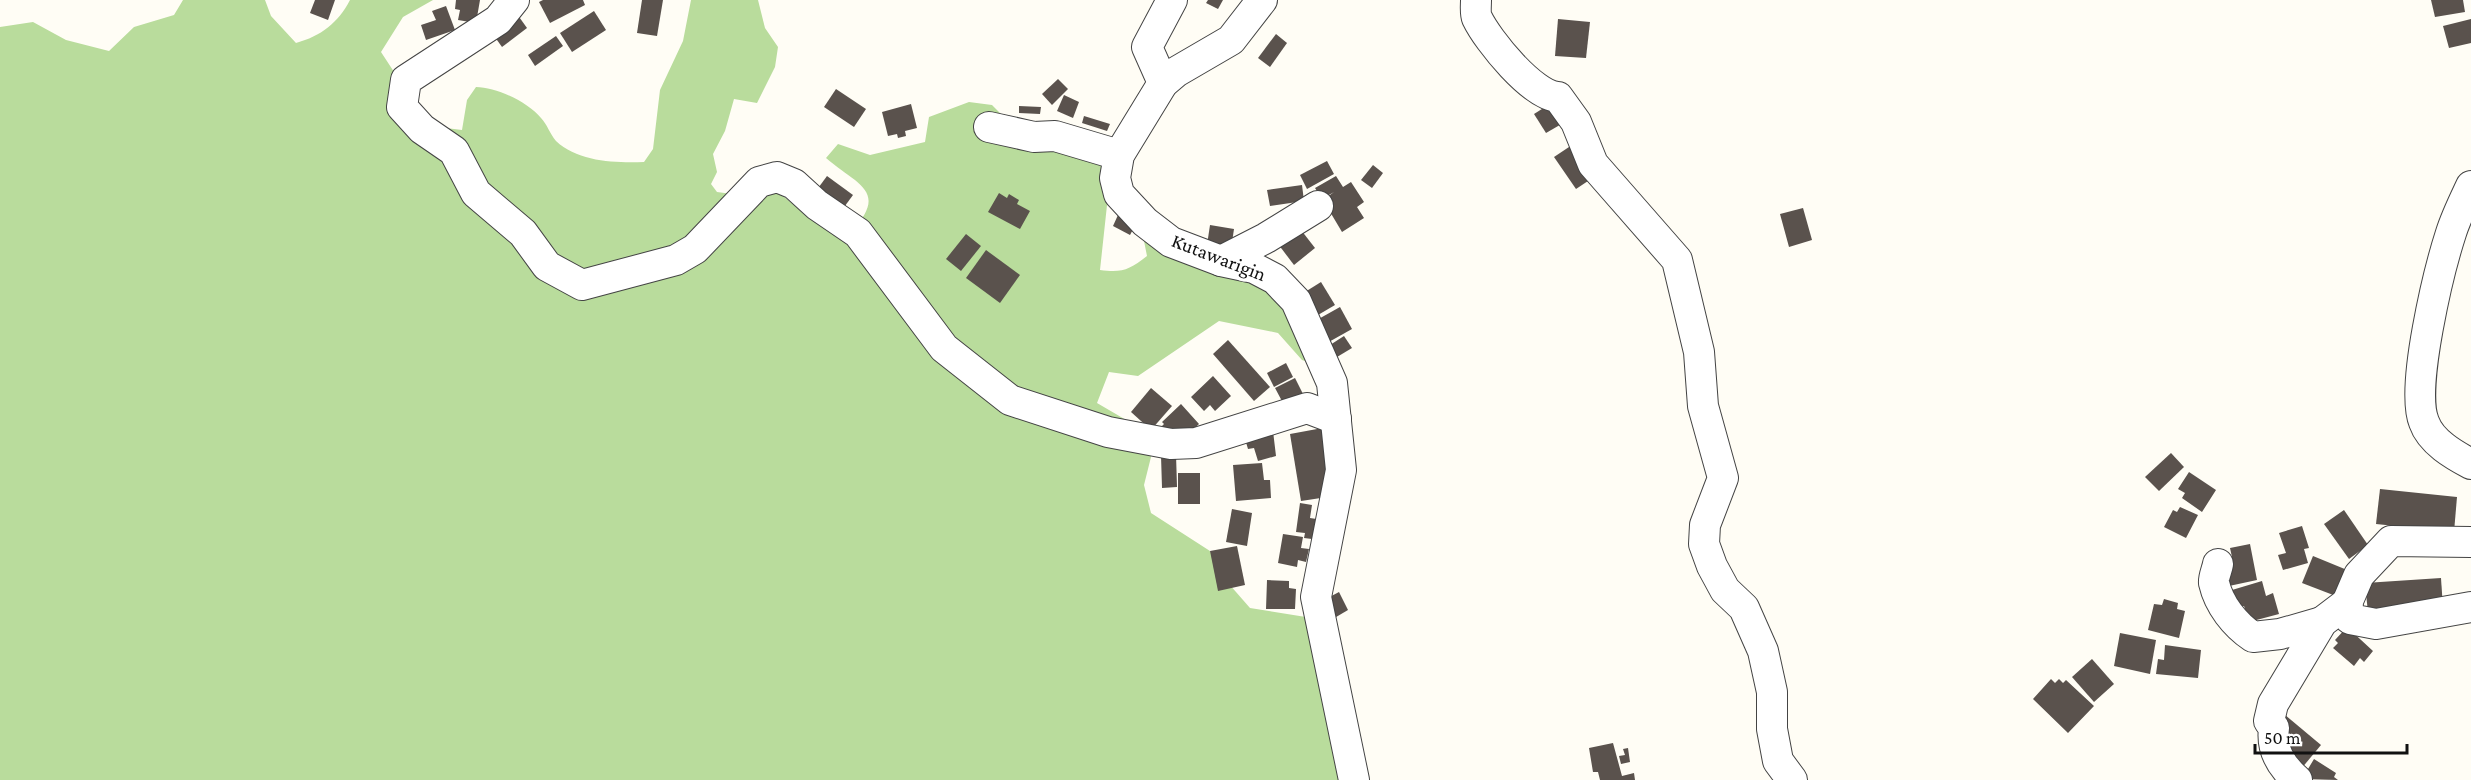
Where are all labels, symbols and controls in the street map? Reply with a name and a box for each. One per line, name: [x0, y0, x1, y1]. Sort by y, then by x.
street label: Kutawarigin: [1168, 229, 1270, 286]
scale bar: [2255, 717, 2406, 755]
text: 50 m: [2264, 728, 2301, 748]

